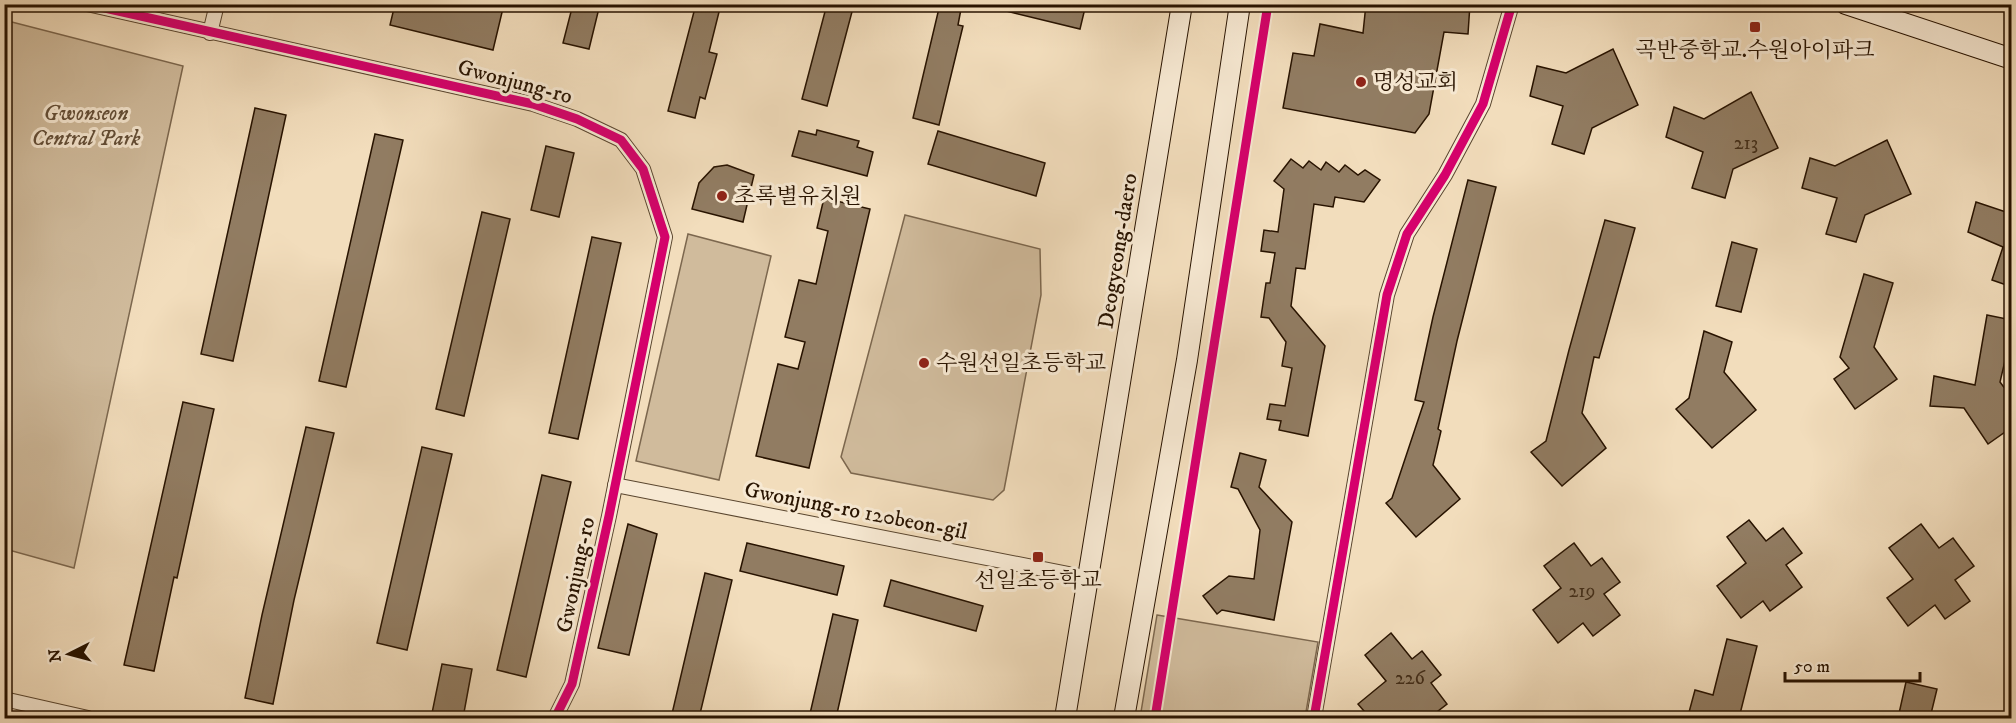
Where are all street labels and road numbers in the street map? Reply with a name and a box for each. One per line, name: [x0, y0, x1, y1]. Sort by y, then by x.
street label: Gwonjung-ro: [455, 54, 575, 110]
street label: Deogyeong-daero: [1092, 171, 1144, 331]
street label: Gwonjung-ro 120beon-gil: [742, 476, 970, 546]
street label: Gwonjung-ro: [551, 515, 601, 635]

